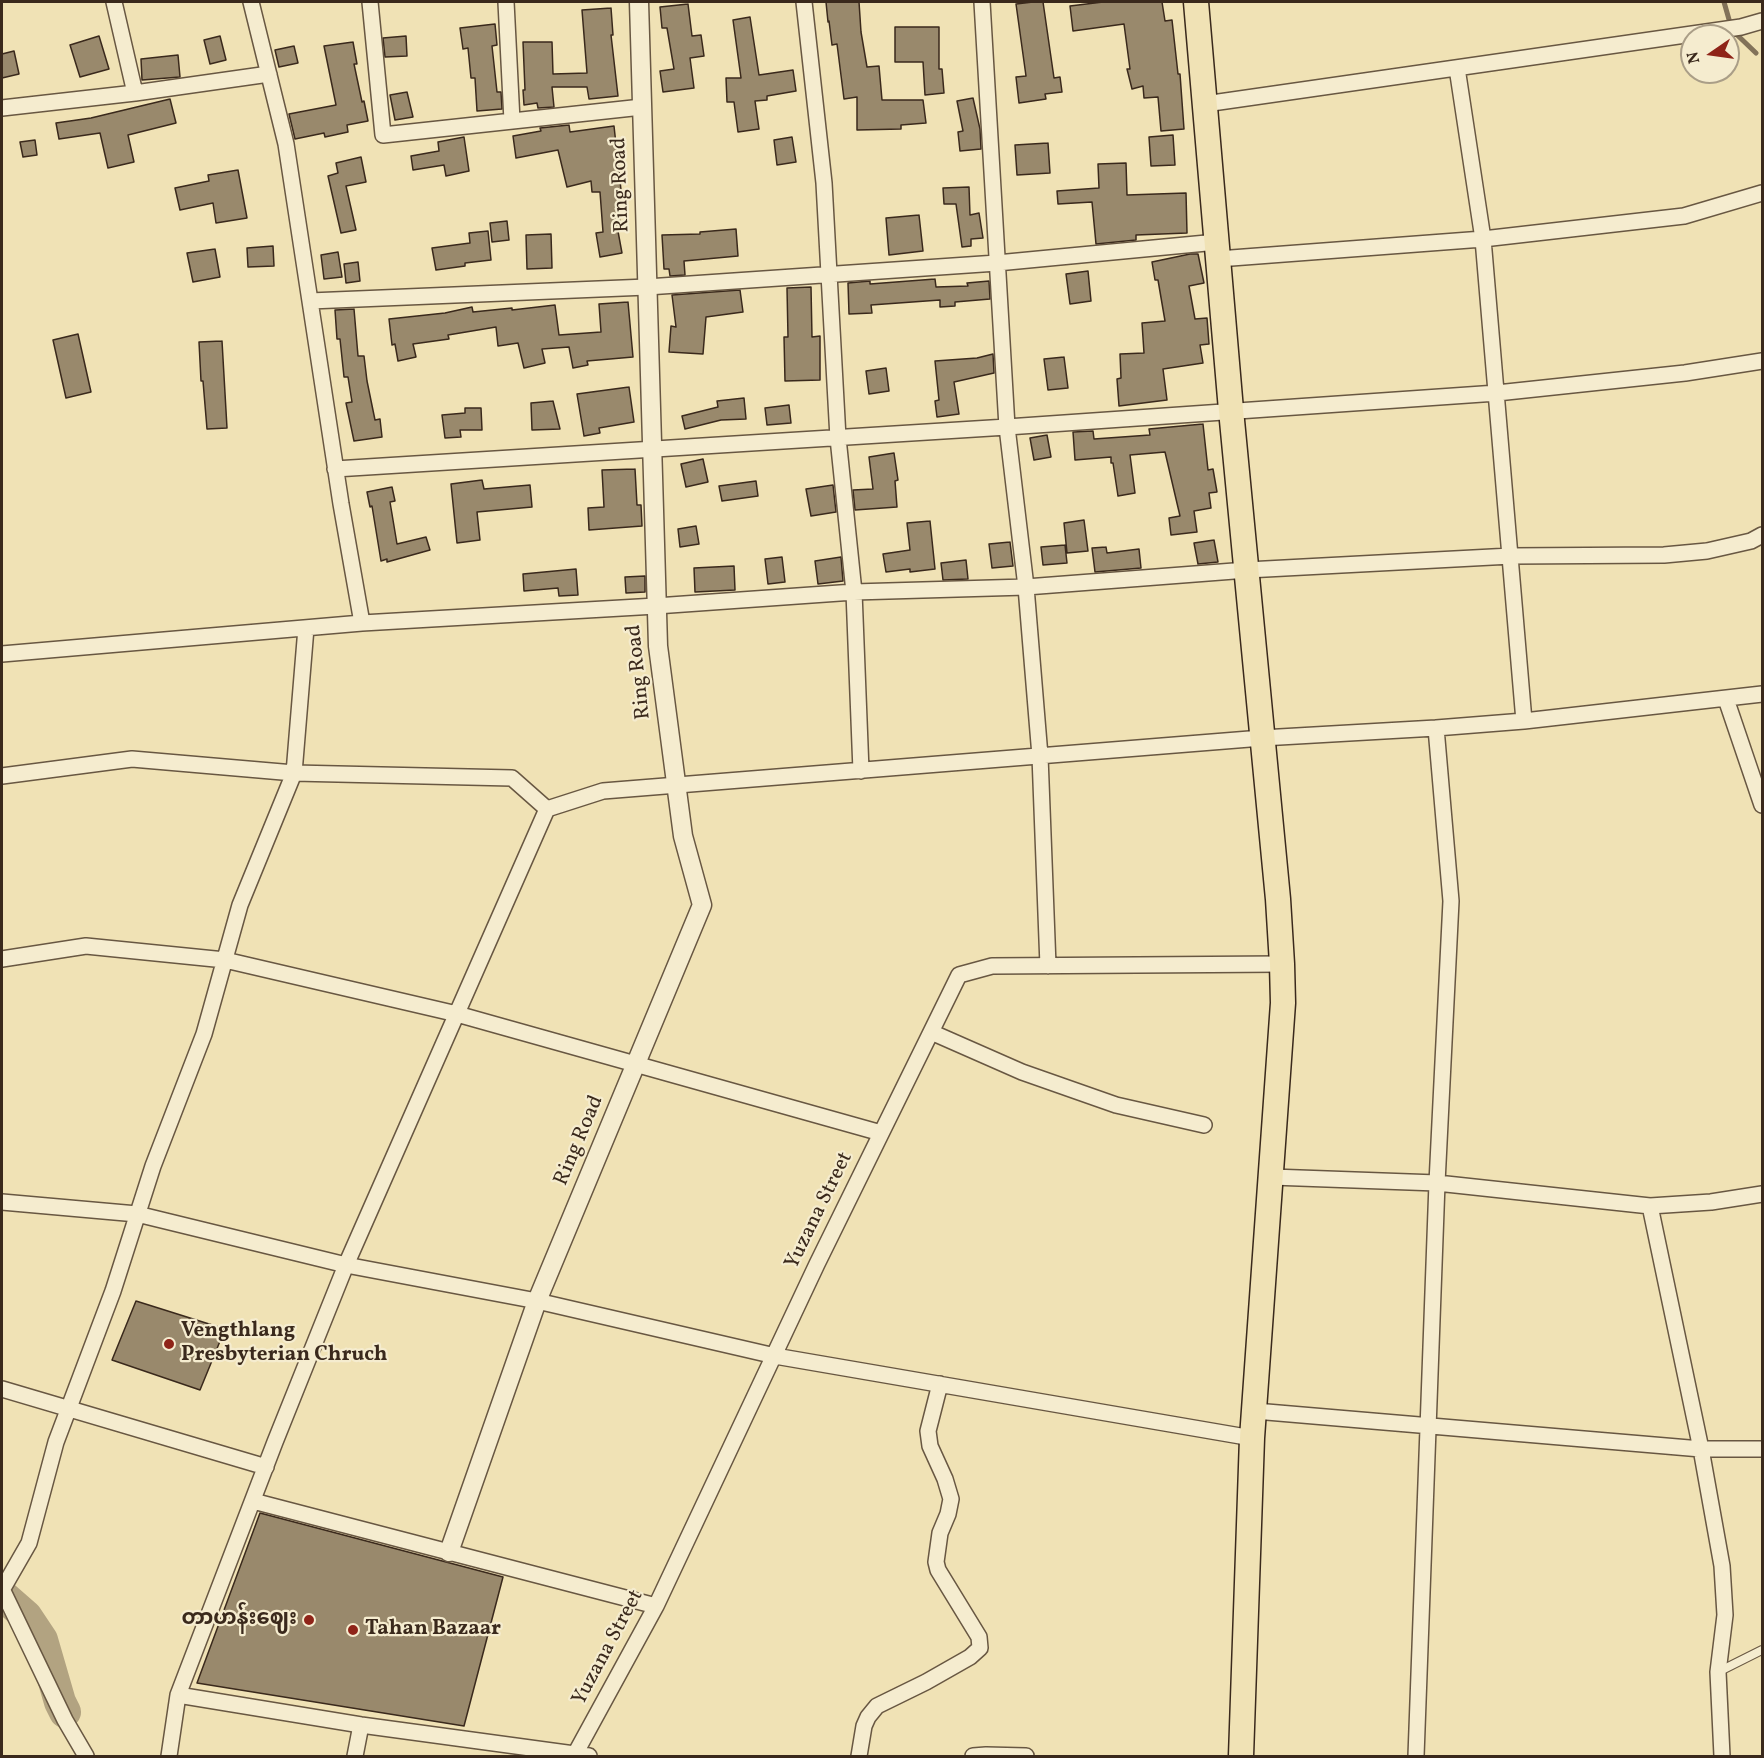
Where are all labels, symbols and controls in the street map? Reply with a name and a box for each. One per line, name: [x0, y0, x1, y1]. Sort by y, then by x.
north arrow: [1680, 24, 1740, 84]
text: N: [1682, 49, 1706, 66]
street label: Ring Road: [608, 137, 636, 233]
street label: Ring Road: [622, 623, 658, 721]
street label: Ring Road: [550, 1092, 610, 1190]
street label: Yuzana Street: [781, 1148, 859, 1274]
place label: Vengthlang Presbyterian Chruch: [181, 1319, 388, 1369]
marker: Vengthlang Presbyterian Chruch: [162, 1337, 176, 1351]
street label: Yuzana Street: [568, 1586, 650, 1710]
place label: တာဟန်းဈေး: [182, 1607, 297, 1633]
marker: တာဟန်းဈေး: [302, 1613, 316, 1627]
place label: Tahan Bazaar: [365, 1617, 501, 1643]
marker: Tahan Bazaar: [346, 1623, 360, 1637]

